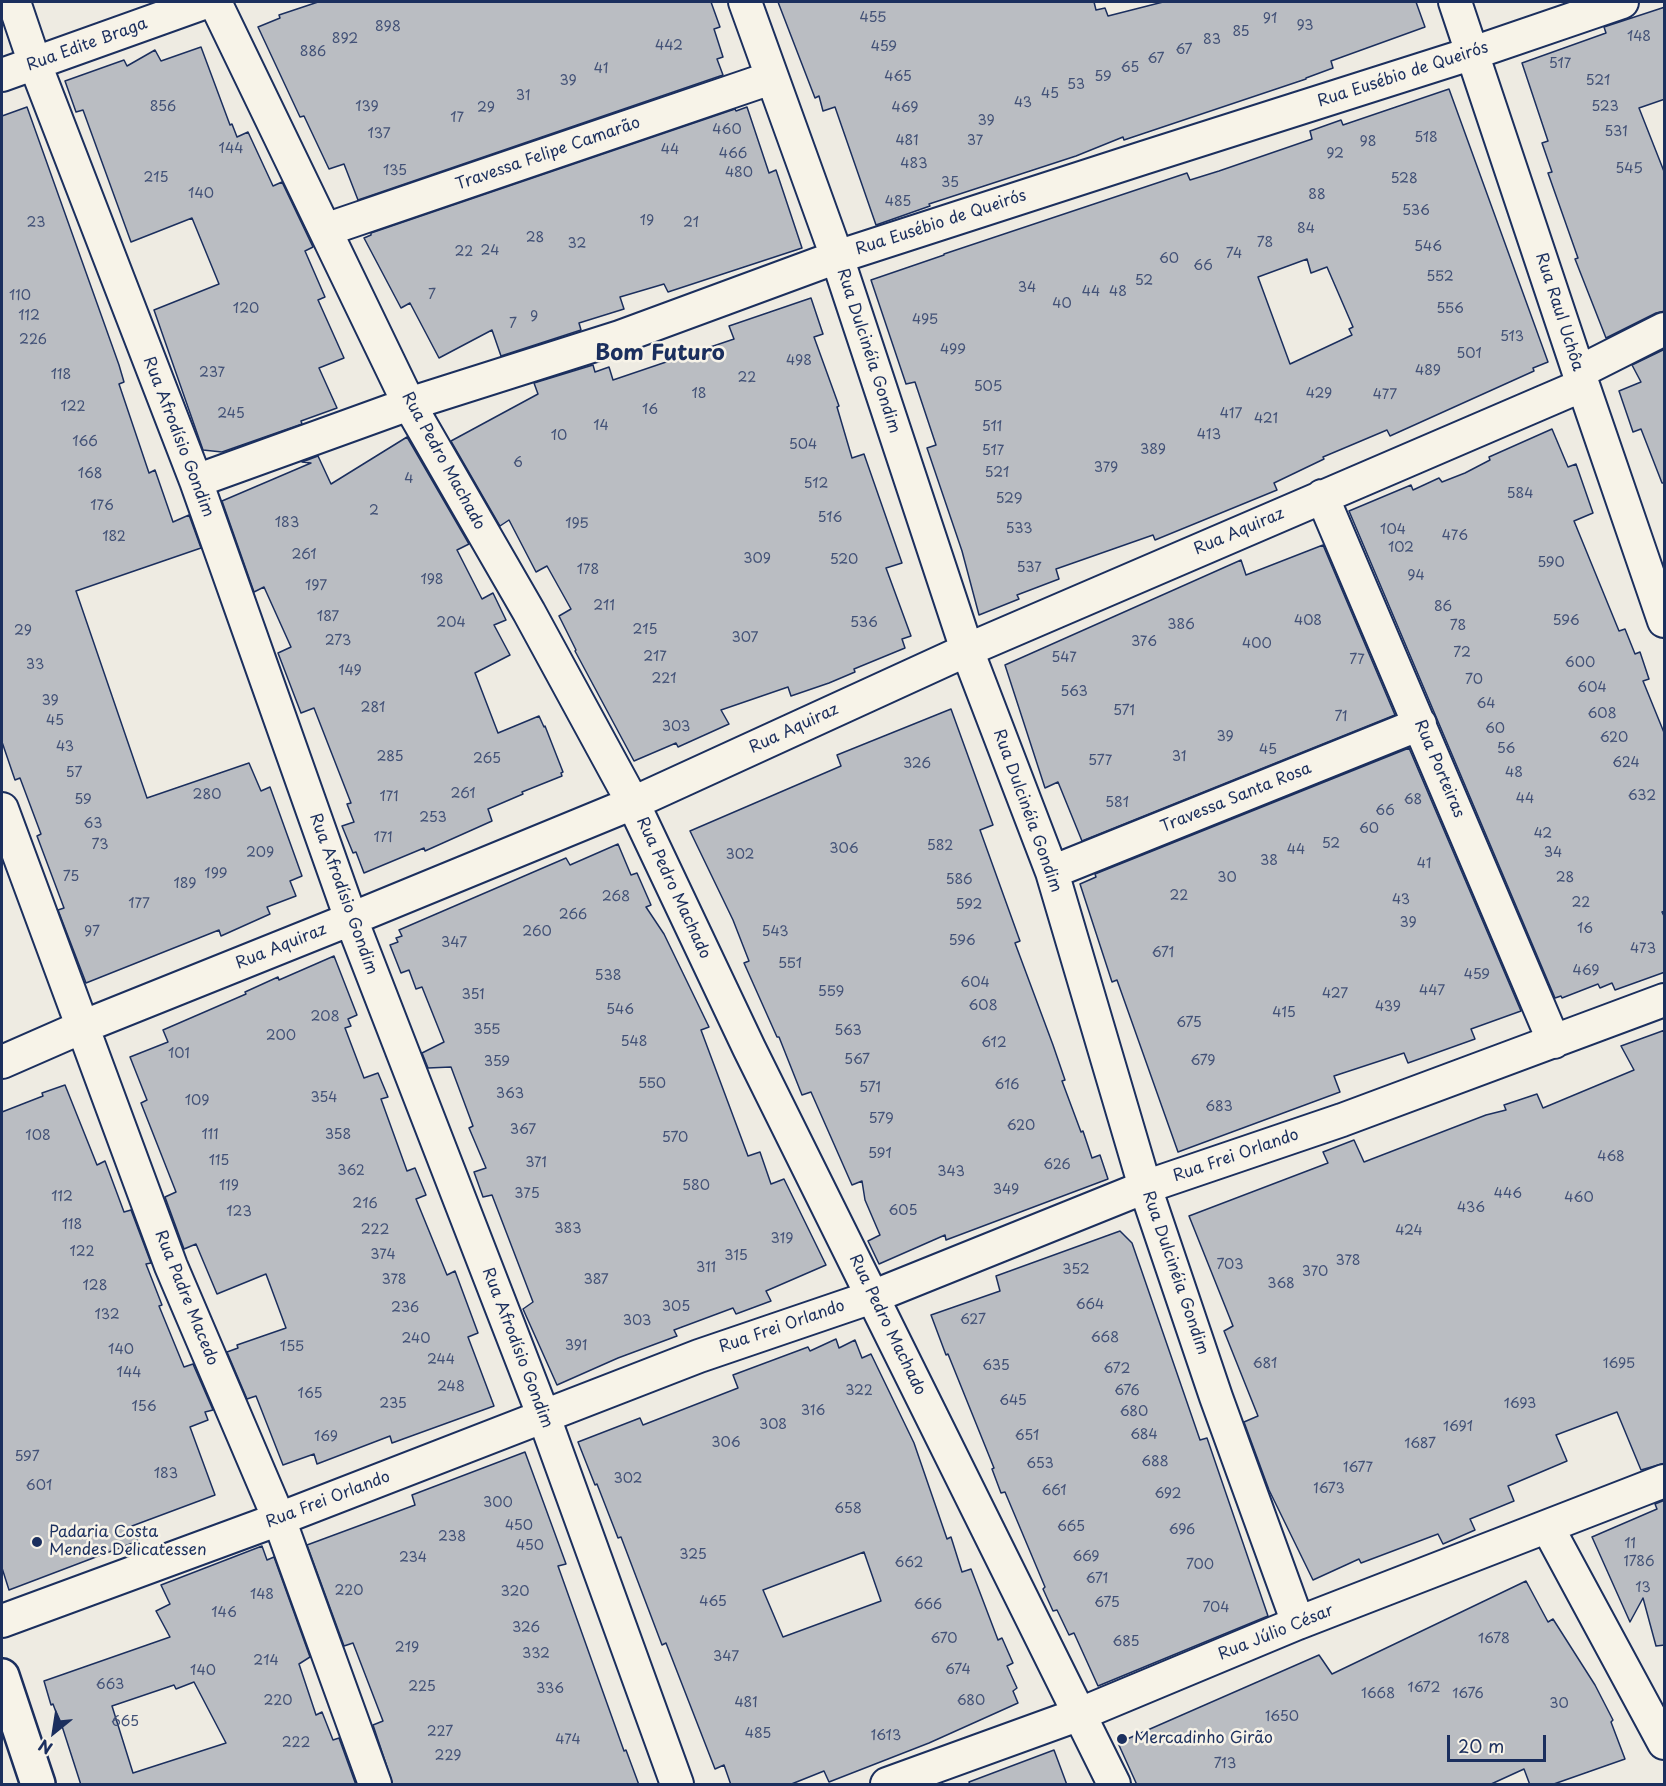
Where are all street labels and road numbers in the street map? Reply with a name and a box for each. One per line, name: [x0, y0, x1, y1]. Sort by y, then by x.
street label: Rua Edite Braga: [24, 14, 150, 76]
street label: Rua Eusébio de Queirós: [1315, 38, 1491, 112]
street label: Travessa Felipe Camarão: [453, 113, 643, 195]
street label: Rua Eusébio de Queirós: [853, 186, 1029, 260]
street label: Rua Raul Uchôa: [1531, 251, 1587, 373]
street label: Rua Dulcinéia Gondim: [832, 266, 904, 436]
street label: Rua Afrodísio Gondim: [138, 354, 218, 520]
street label: Rua Pedro Machado: [397, 389, 489, 533]
street label: Rua Aquiraz: [1191, 504, 1287, 560]
street label: Rua Aquiraz: [746, 700, 842, 758]
street label: Rua Porteiras: [1410, 717, 1468, 821]
street label: Rua Dulcinéia Gondim: [989, 727, 1065, 895]
street label: Travessa Santa Rosa: [1158, 759, 1314, 837]
street label: Rua Afrodísio Gondim: [305, 811, 381, 977]
street label: Rua Pedro Machado: [632, 814, 714, 962]
street label: Rua Aquiraz: [233, 920, 329, 974]
street label: Rua Frei Orlando: [1171, 1125, 1301, 1187]
street label: Rua Dulcinéia Gondim: [1138, 1188, 1212, 1358]
street label: Rua Padre Macedo: [150, 1228, 222, 1368]
street label: Rua Pedro Machado: [845, 1251, 929, 1399]
street label: Rua Afrodísio Gondim: [477, 1265, 557, 1431]
street label: Rua Frei Orlando: [717, 1296, 847, 1358]
street label: Rua Frei Orlando: [263, 1467, 393, 1533]
street label: Rua Júlio César: [1216, 1601, 1336, 1665]

